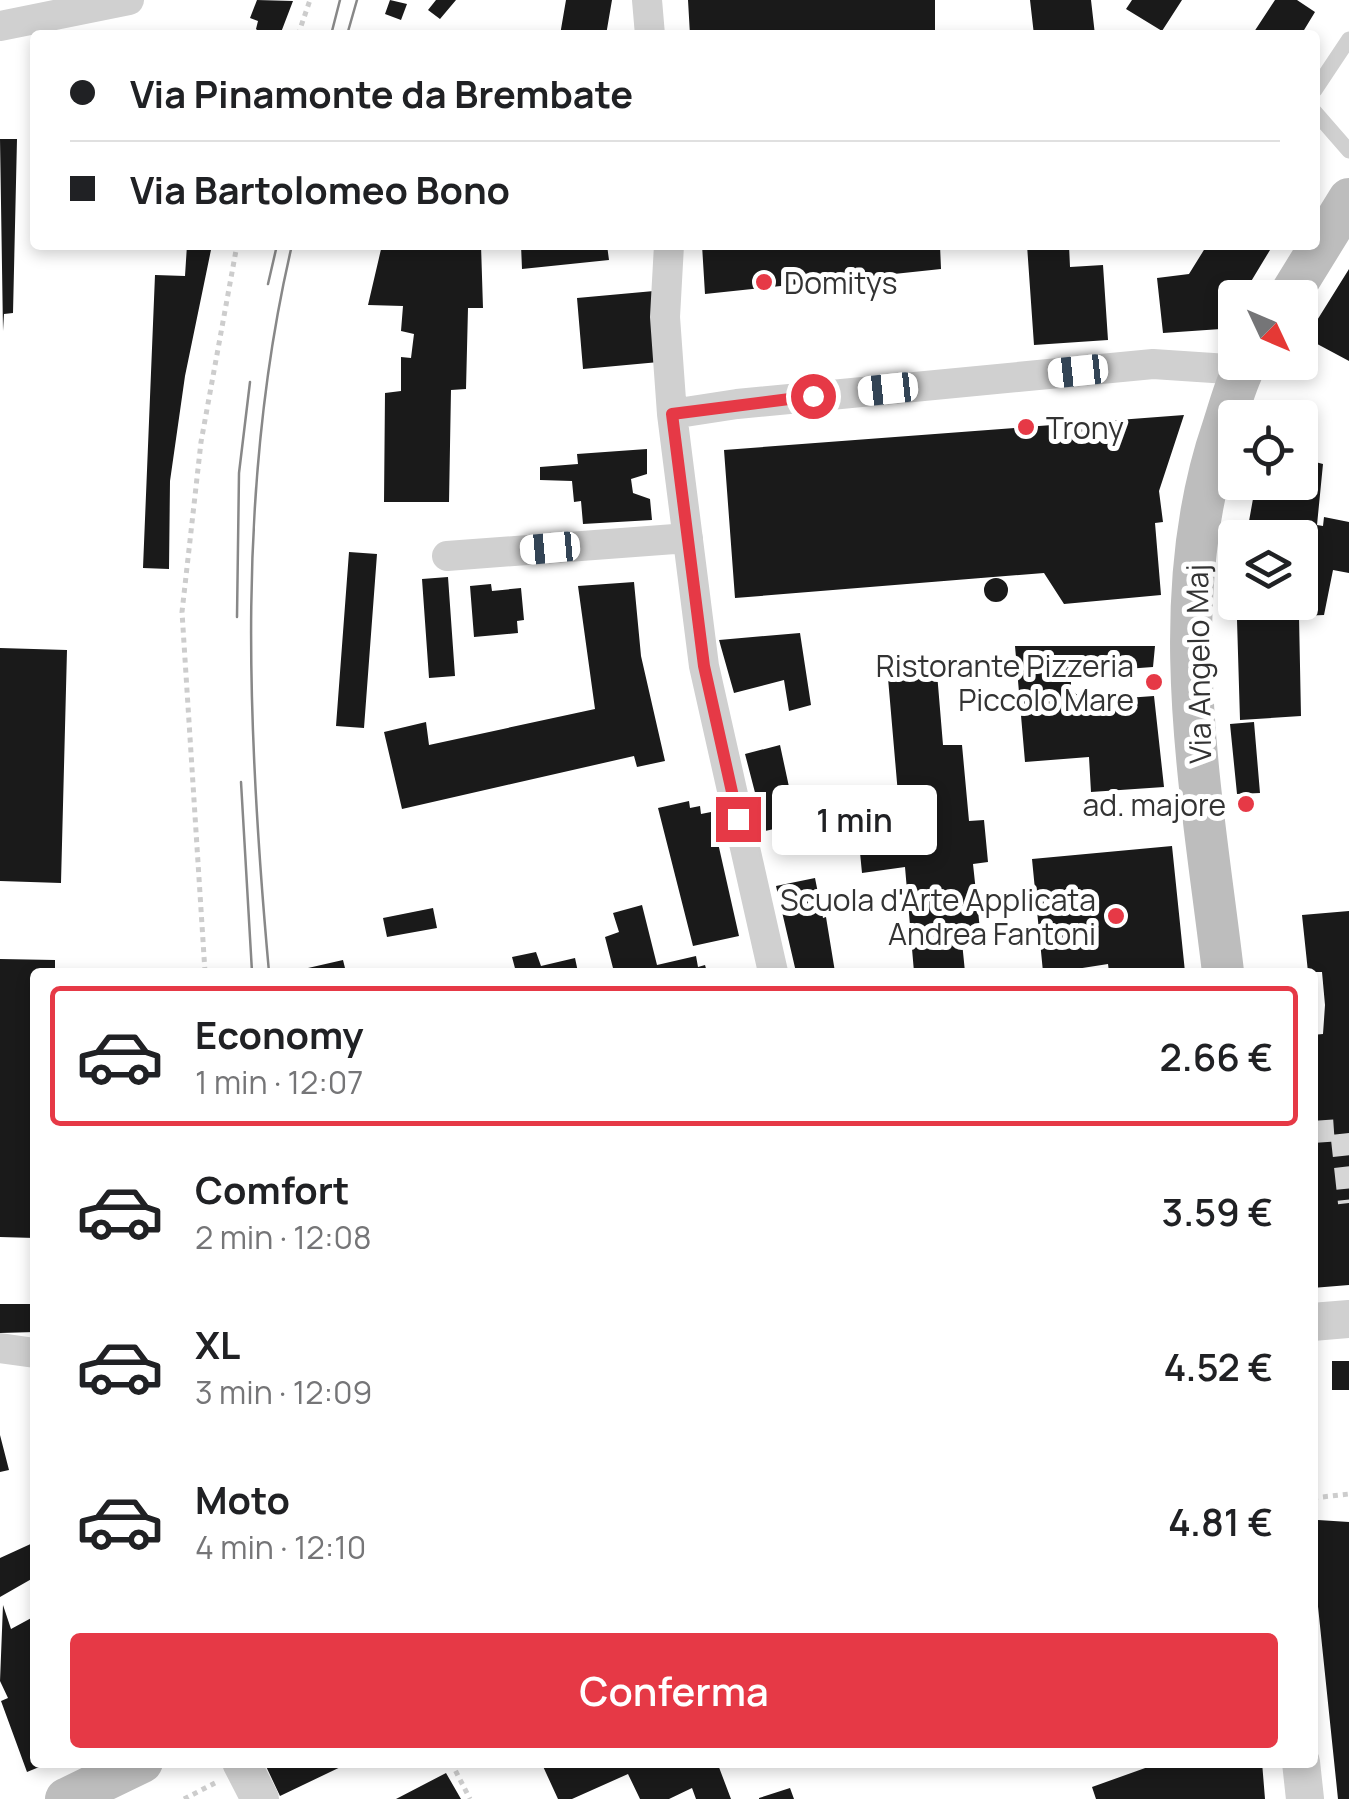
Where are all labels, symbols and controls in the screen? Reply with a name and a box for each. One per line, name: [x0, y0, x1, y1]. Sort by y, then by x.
text: Via Pinamonte da Brembate: [130, 67, 633, 119]
text: Via Bartolomeo Bono: [130, 163, 510, 215]
place label: Domitys: [784, 262, 897, 303]
marker: Domitys: [753, 271, 775, 293]
north arrow: [1218, 280, 1318, 380]
map controls: [1218, 280, 1318, 620]
car: [1047, 353, 1109, 389]
car: [857, 371, 919, 407]
route start: [791, 374, 836, 419]
button: locate: [1218, 400, 1318, 500]
place label: Trony: [1046, 407, 1124, 448]
marker: Trony: [1015, 416, 1037, 438]
button: layers: [1218, 520, 1318, 620]
car: [519, 530, 581, 566]
street label: Via Angelo Maj: [1176, 564, 1220, 764]
place label: Ristorante Pizzeria Piccolo Mare: [876, 645, 1134, 720]
marker: Ristorante Pizzeria Piccolo Mare: [1143, 671, 1165, 693]
callout: 1 min: [773, 784, 938, 854]
place label: ad. majore: [1083, 784, 1226, 825]
marker: ad. majore: [1235, 793, 1257, 815]
route end: [716, 797, 761, 842]
text: 1 min: [816, 798, 893, 842]
place label: Scuola d'Arte Applicata Andrea Fantoni: [780, 879, 1096, 954]
marker: Scuola d'Arte Applicata Andrea Fantoni: [1105, 905, 1127, 927]
text: Economy: [195, 1008, 364, 1060]
icon: car: [75, 1011, 165, 1101]
text: 2.66 €: [1159, 1030, 1273, 1082]
text: 1 min · 12:07: [195, 1060, 363, 1104]
text: Comfort: [195, 1163, 349, 1215]
icon: car: [75, 1166, 165, 1256]
text: 3.59 €: [1161, 1185, 1273, 1237]
text: 2 min · 12:08: [195, 1215, 372, 1259]
text: XL: [195, 1318, 240, 1370]
icon: car: [75, 1321, 165, 1411]
text: 4.52 €: [1163, 1340, 1273, 1392]
text: 3 min · 12:09: [195, 1370, 372, 1414]
text: Moto: [195, 1473, 290, 1525]
icon: car: [75, 1476, 165, 1566]
text: 4.81 €: [1168, 1495, 1273, 1547]
text: 4 min · 12:10: [195, 1525, 366, 1569]
button: Conferma: [70, 1633, 1278, 1748]

